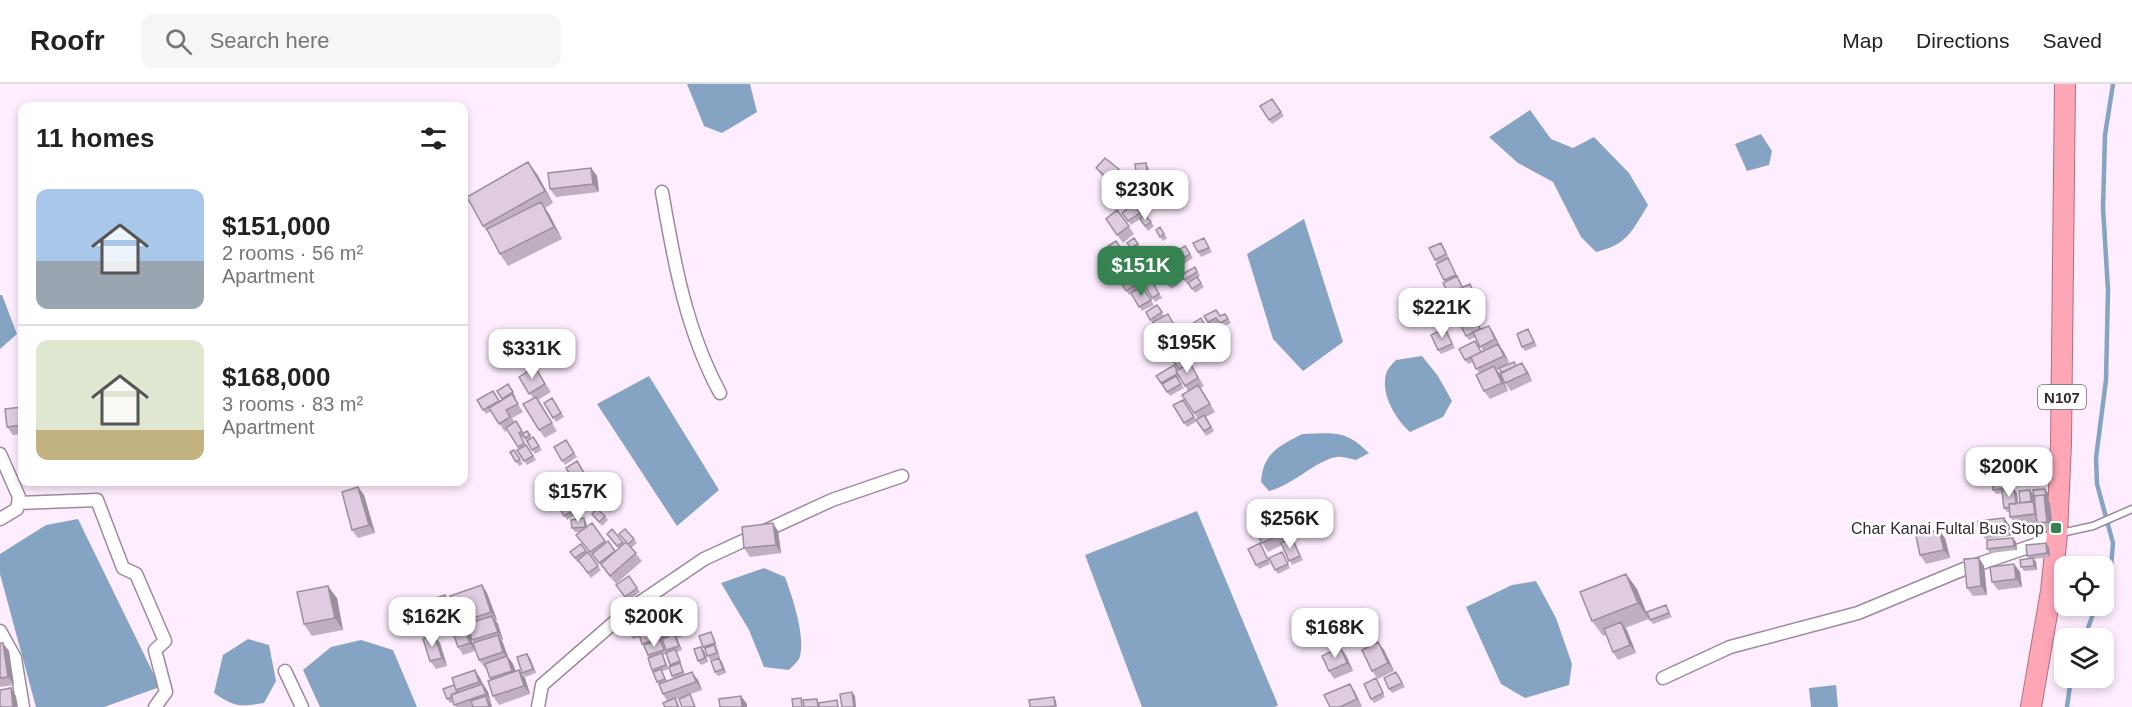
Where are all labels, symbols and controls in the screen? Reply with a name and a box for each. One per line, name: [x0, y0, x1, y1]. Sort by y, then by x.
search box: [141, 14, 561, 68]
text: Roofr: [30, 25, 105, 56]
icon: search: [162, 25, 195, 58]
text: Search here: [210, 28, 330, 53]
text: Map: [1842, 29, 1883, 52]
text: Directions: [1916, 29, 2009, 52]
text: Saved: [2042, 29, 2102, 52]
icon: filters: [417, 122, 450, 155]
text: 11 homes: [36, 123, 155, 153]
pin: $230K: [1103, 170, 1187, 221]
text: $230K: [1116, 178, 1174, 200]
text: $151,000: [222, 211, 330, 241]
icon: home: [84, 213, 156, 285]
text: 2 rooms · 56 m²: [222, 242, 363, 264]
pin: $151K: [1099, 246, 1183, 297]
text: $151K: [1112, 254, 1170, 276]
text: Apartment: [222, 265, 314, 287]
pin: $221K: [1400, 288, 1484, 339]
text: $221K: [1413, 296, 1471, 318]
pin: $195K: [1145, 323, 1229, 374]
pin: $331K: [490, 329, 574, 380]
text: $195K: [1158, 331, 1216, 353]
text: $331K: [503, 337, 561, 359]
text: $168,000: [222, 362, 330, 392]
icon: home: [84, 364, 156, 436]
road number: N107: [2038, 385, 2086, 409]
text: 3 rooms · 83 m²: [222, 393, 363, 415]
text: Apartment: [222, 416, 314, 438]
pin: $200K: [1967, 447, 2051, 498]
text: $200K: [1980, 455, 2038, 477]
pin: $157K: [536, 472, 620, 523]
text: $157K: [549, 480, 607, 502]
pin: $256K: [1248, 499, 1332, 550]
text: $256K: [1261, 507, 1319, 529]
place label: Char Kanai Fultal Bus Stop: [1851, 520, 2044, 537]
marker: Char Kanai Fultal Bus Stop: [2049, 521, 2063, 535]
map controls: [2054, 556, 2114, 688]
button: locate: [2054, 556, 2114, 616]
pin: $162K: [390, 597, 474, 648]
pin: $200K: [612, 597, 696, 648]
text: $162K: [403, 605, 461, 627]
text: $200K: [625, 605, 683, 627]
pin: $168K: [1293, 608, 1377, 659]
text: $168K: [1306, 616, 1364, 638]
button: layers: [2054, 628, 2114, 688]

